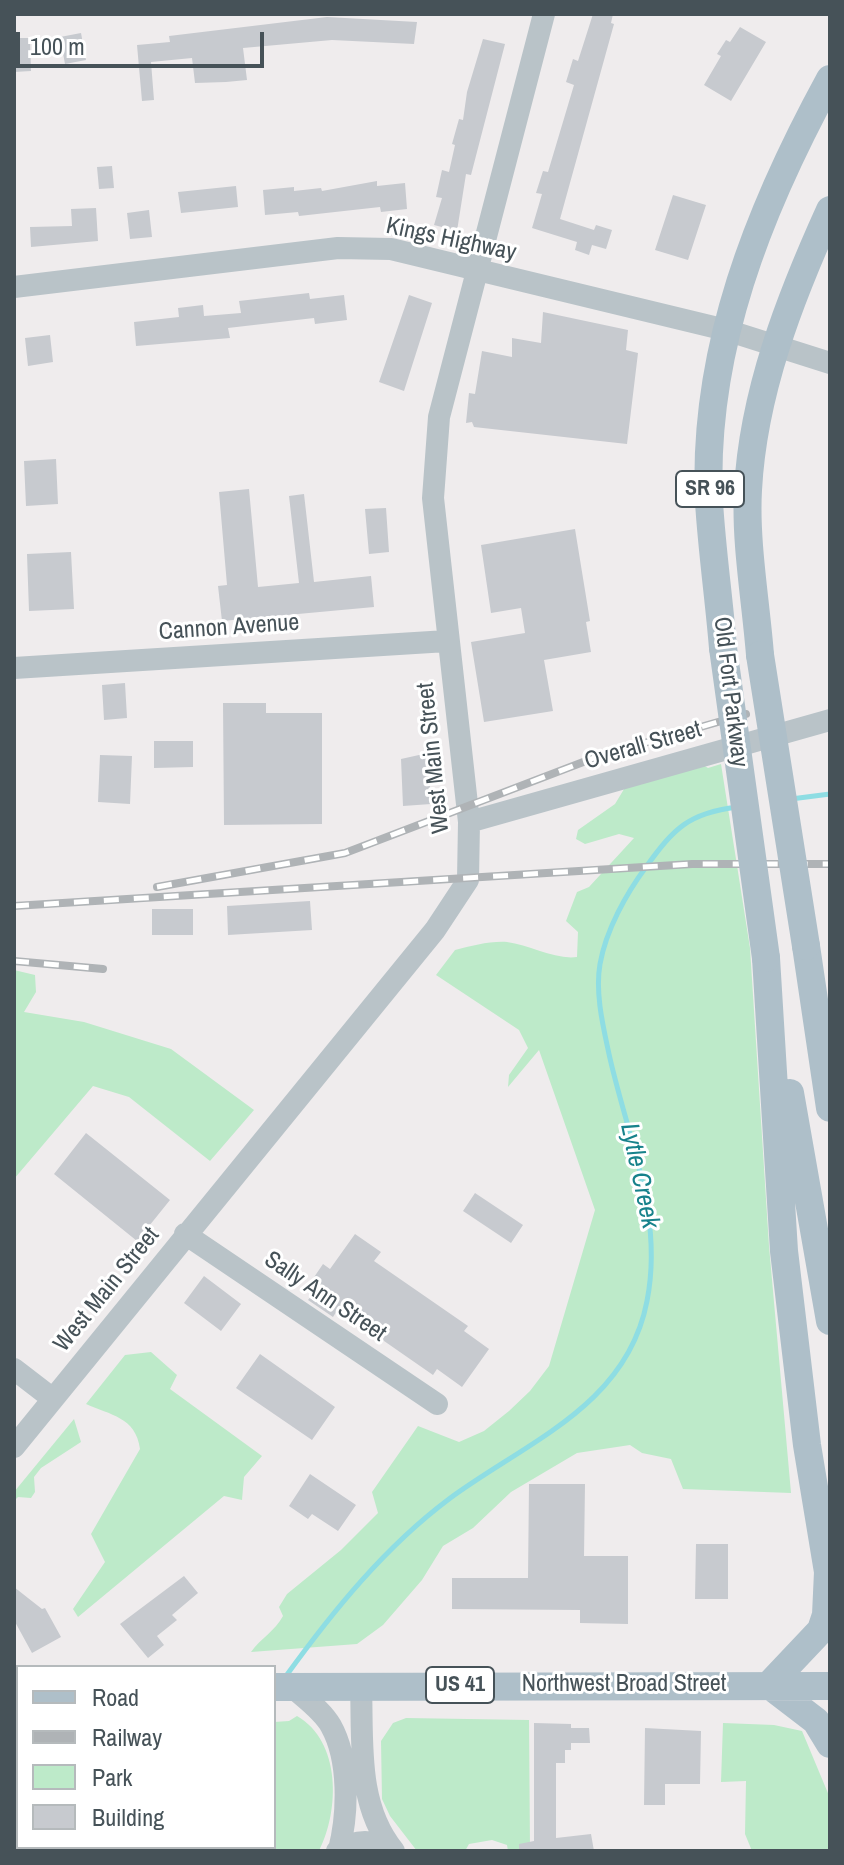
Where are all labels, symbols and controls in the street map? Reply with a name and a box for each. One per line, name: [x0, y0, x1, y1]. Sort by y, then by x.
scale bar: [20, 16, 268, 66]
text: 100 m: [30, 30, 85, 62]
street label: Kings Highway: [383, 212, 519, 268]
road number: SR 96: [676, 471, 744, 507]
street label: Cannon Avenue: [158, 609, 300, 647]
street label: Old Fort Parkway: [707, 615, 753, 769]
street label: West Main Street: [412, 681, 456, 835]
street label: Overall Street: [581, 716, 705, 776]
water label: Lytle Creek: [613, 1120, 665, 1232]
street label: West Main Street: [48, 1222, 166, 1358]
street label: Sally Ann Street: [258, 1246, 392, 1348]
legend: [16, 1665, 276, 1849]
road number: US 41: [426, 1667, 494, 1703]
street label: Northwest Broad Street: [522, 1671, 726, 1699]
text: Road: [92, 1681, 139, 1713]
text: Railway: [92, 1721, 162, 1753]
text: Park: [92, 1761, 132, 1793]
text: Building: [92, 1801, 164, 1833]

